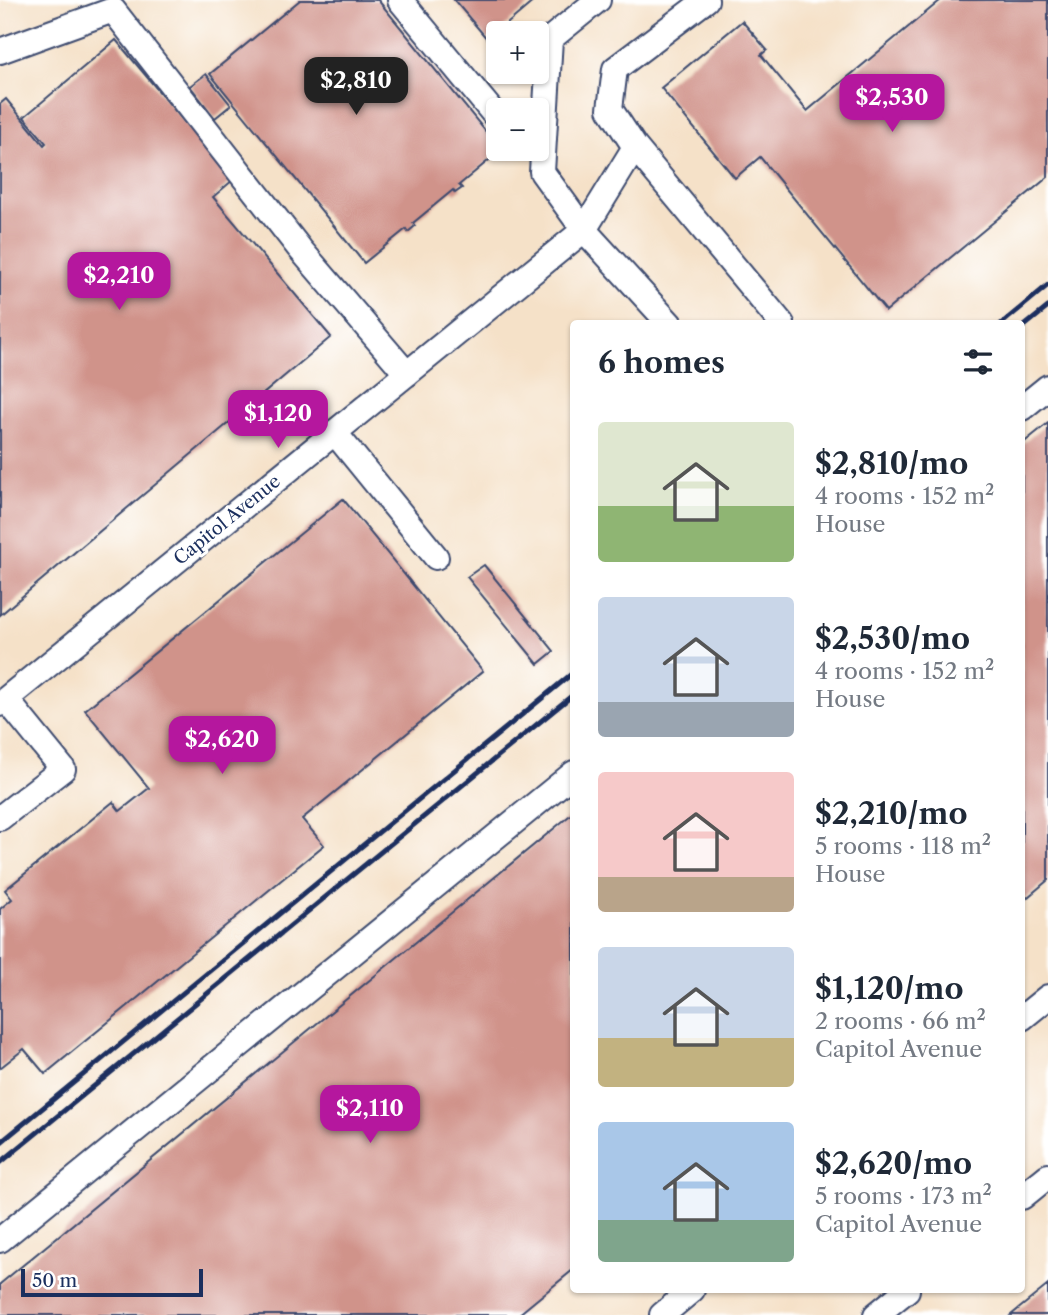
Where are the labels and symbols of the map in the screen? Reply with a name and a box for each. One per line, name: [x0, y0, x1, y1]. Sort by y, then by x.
pin: $2,810: [299, 58, 413, 117]
pin: $2,530: [835, 74, 949, 134]
pin: $2,210: [62, 252, 176, 312]
pin: $1,120: [221, 391, 335, 450]
street label: Capitol Avenue: [169, 470, 285, 570]
pin: $2,620: [165, 716, 279, 776]
pin: $2,110: [313, 1086, 427, 1145]
scale bar: [21, 1266, 203, 1298]

